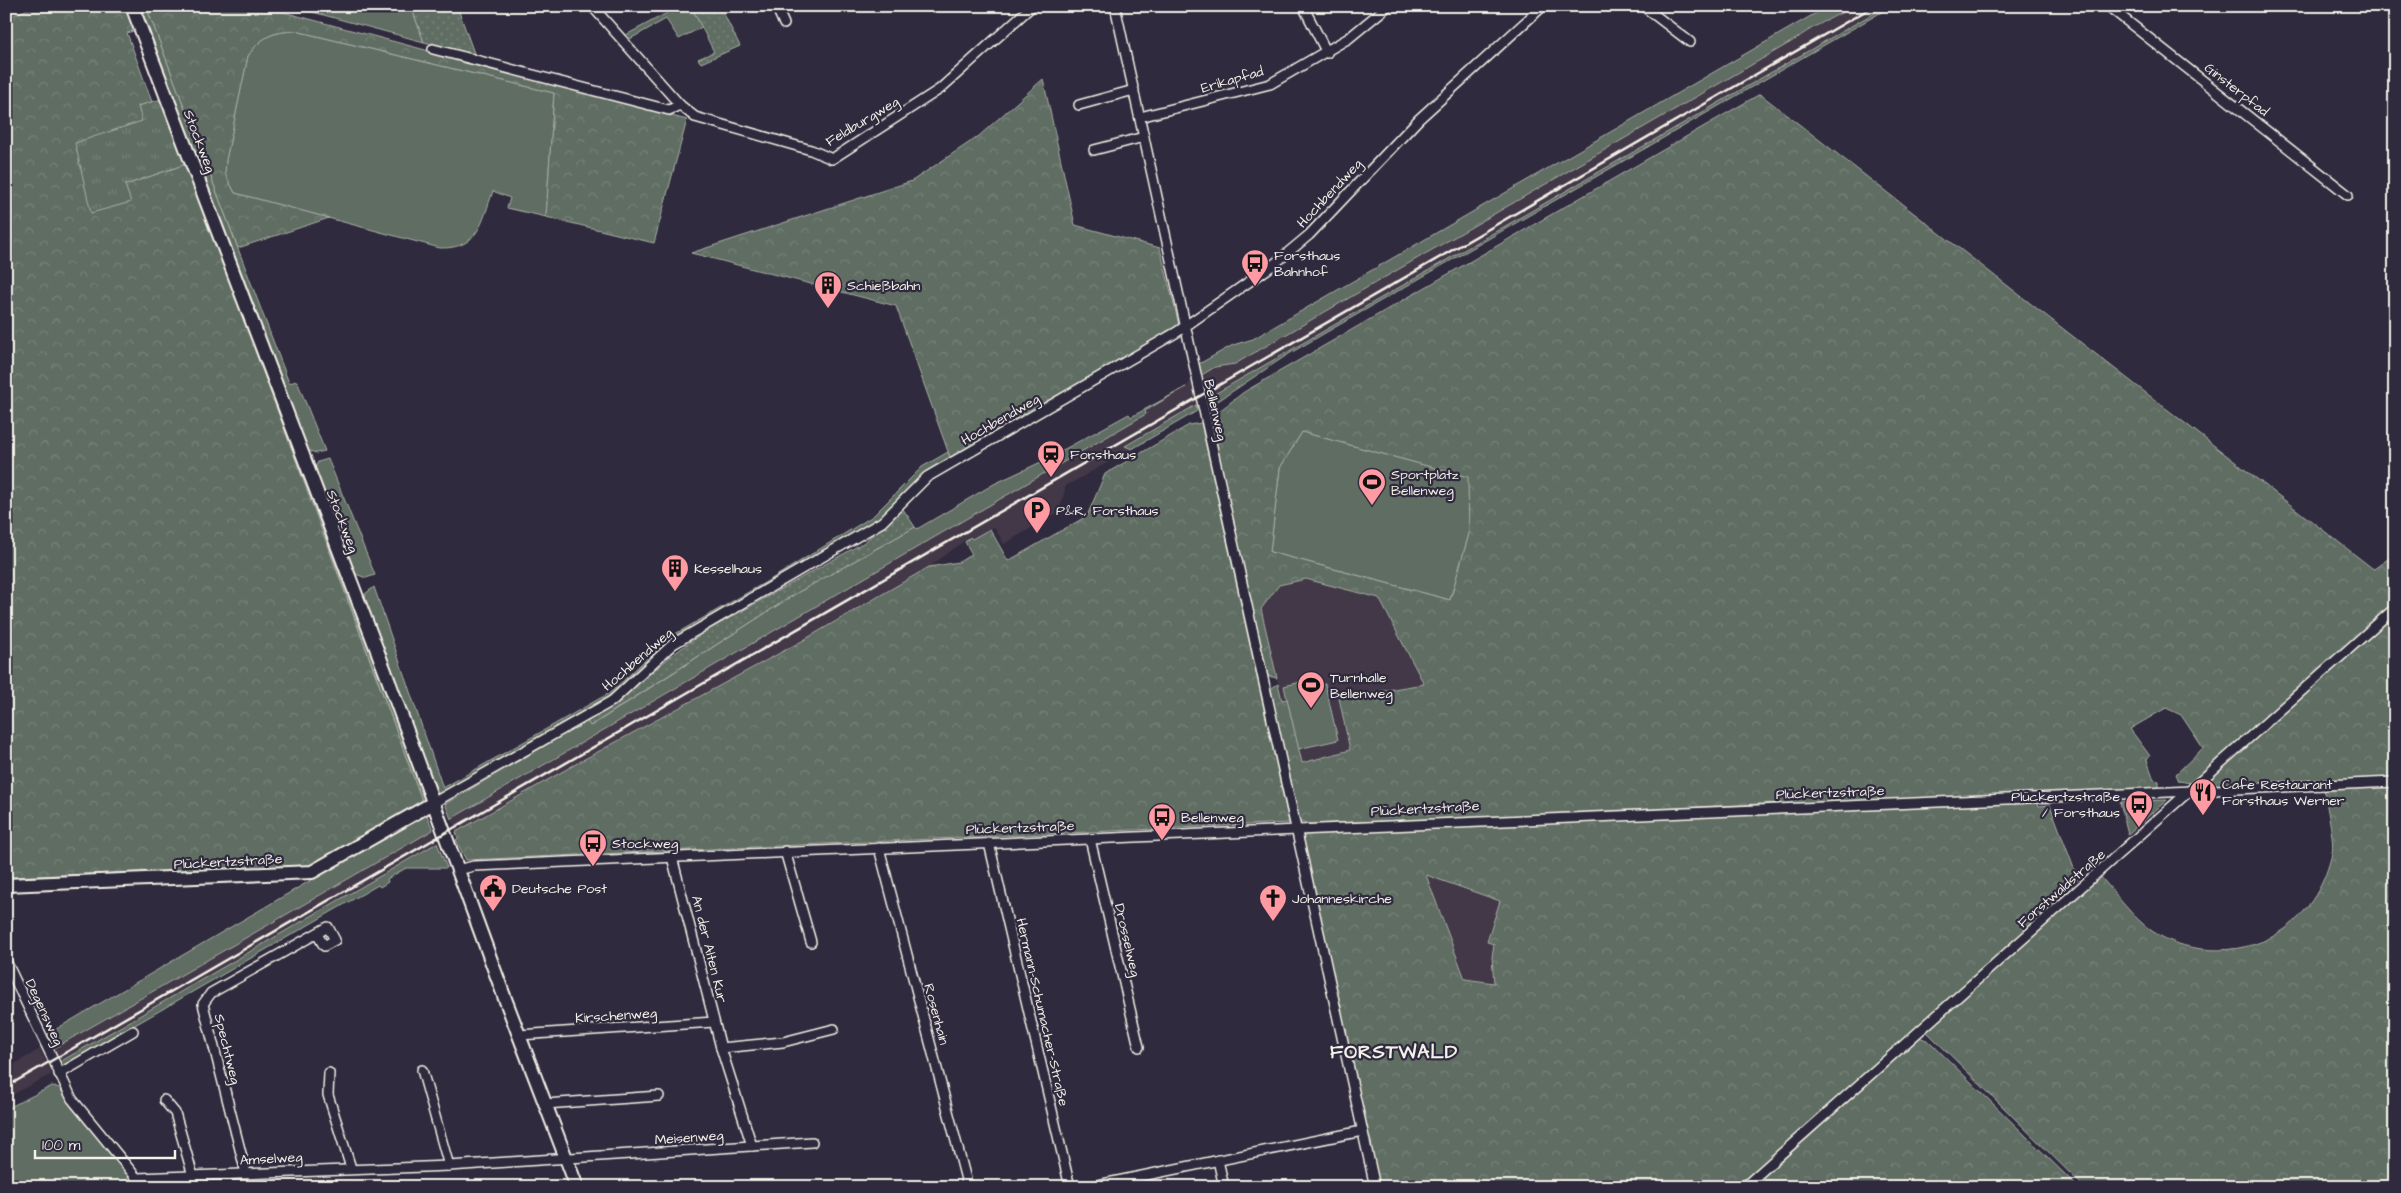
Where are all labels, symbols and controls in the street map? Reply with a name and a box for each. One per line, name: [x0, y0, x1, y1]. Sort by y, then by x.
street label: Ginsterpfad: [2200, 58, 2273, 121]
street label: Erikapfad: [1199, 61, 1266, 98]
street label: Feldburgweg: [822, 92, 903, 152]
street label: Stockweg: [178, 107, 220, 176]
street label: Hochbendweg: [1292, 155, 1367, 233]
place label: Forsthaus Bahnhof: [1274, 246, 1340, 282]
bus stop icon: Forsthaus Bahnhof: [1240, 248, 1270, 287]
building icon: Schießbahn: [813, 270, 843, 309]
place label: Schießbahn: [847, 276, 920, 296]
street label: Bellenweg: [1198, 377, 1232, 443]
street label: Hochbendweg: [957, 389, 1044, 450]
station icon: Forsthaus: [1036, 439, 1066, 478]
place label: Forsthaus: [1070, 445, 1136, 465]
place label: Sportplatz Bellenweg: [1391, 465, 1459, 501]
sports icon: Sportplatz Bellenweg: [1357, 467, 1387, 506]
street label: Stockweg: [321, 487, 363, 556]
parking icon: P&R, Forsthaus: [1022, 495, 1052, 534]
place label: P&R, Forsthaus: [1056, 501, 1159, 521]
building icon: Kesselhaus: [660, 553, 690, 592]
place label: Kesselhaus: [694, 559, 762, 579]
street label: Hochbendweg: [598, 623, 677, 696]
place label: Turnhalle Bellenweg: [1330, 668, 1393, 704]
sports icon: Turnhalle Bellenweg: [1296, 670, 1326, 709]
place label: Cafe Restaurant Forsthaus Werner: [2222, 775, 2345, 811]
restaurant icon: Cafe Restaurant Forsthaus Werner: [2188, 777, 2218, 816]
street label: Plückertzstraße: [1775, 781, 1885, 805]
place label: Plückertzstraße / Forsthaus: [2011, 787, 2120, 823]
bus stop icon: Plückertzstraße / Forsthaus: [2124, 789, 2154, 828]
street label: Plückertzstraße: [1370, 796, 1480, 822]
bus stop icon: Bellenweg: [1147, 802, 1177, 841]
place label: Bellenweg: [1181, 808, 1244, 828]
street label: Plückertzstraße: [965, 816, 1075, 840]
bus stop icon: Stockweg: [578, 828, 608, 867]
place label: Stockweg: [612, 834, 678, 854]
street label: Forstwaldstraße: [2013, 845, 2110, 933]
street label: Plückertzstraße: [173, 849, 283, 875]
public building icon: Deutsche Post: [478, 873, 508, 912]
place label: Deutsche Post: [512, 879, 607, 899]
church icon: Johanneskirche: [1258, 883, 1288, 922]
place label: Johanneskirche: [1292, 889, 1392, 909]
street label: An der Alten Kur: [686, 893, 732, 1005]
street label: Drosselweg: [1109, 902, 1145, 979]
street label: Hermann-Schumacher-Straße: [1011, 916, 1074, 1109]
street label: Degensweg: [20, 976, 68, 1049]
street label: Rosenhain: [918, 981, 954, 1047]
street label: Kirschenweg: [575, 1003, 658, 1029]
street label: Spechtweg: [209, 1012, 245, 1087]
district label: FORSTWALD: [1330, 1039, 1458, 1066]
street label: Meisenweg: [654, 1126, 724, 1150]
scale bar: [35, 1128, 175, 1160]
text: 100 m: [42, 1135, 81, 1156]
street label: Amselweg: [239, 1147, 303, 1171]

